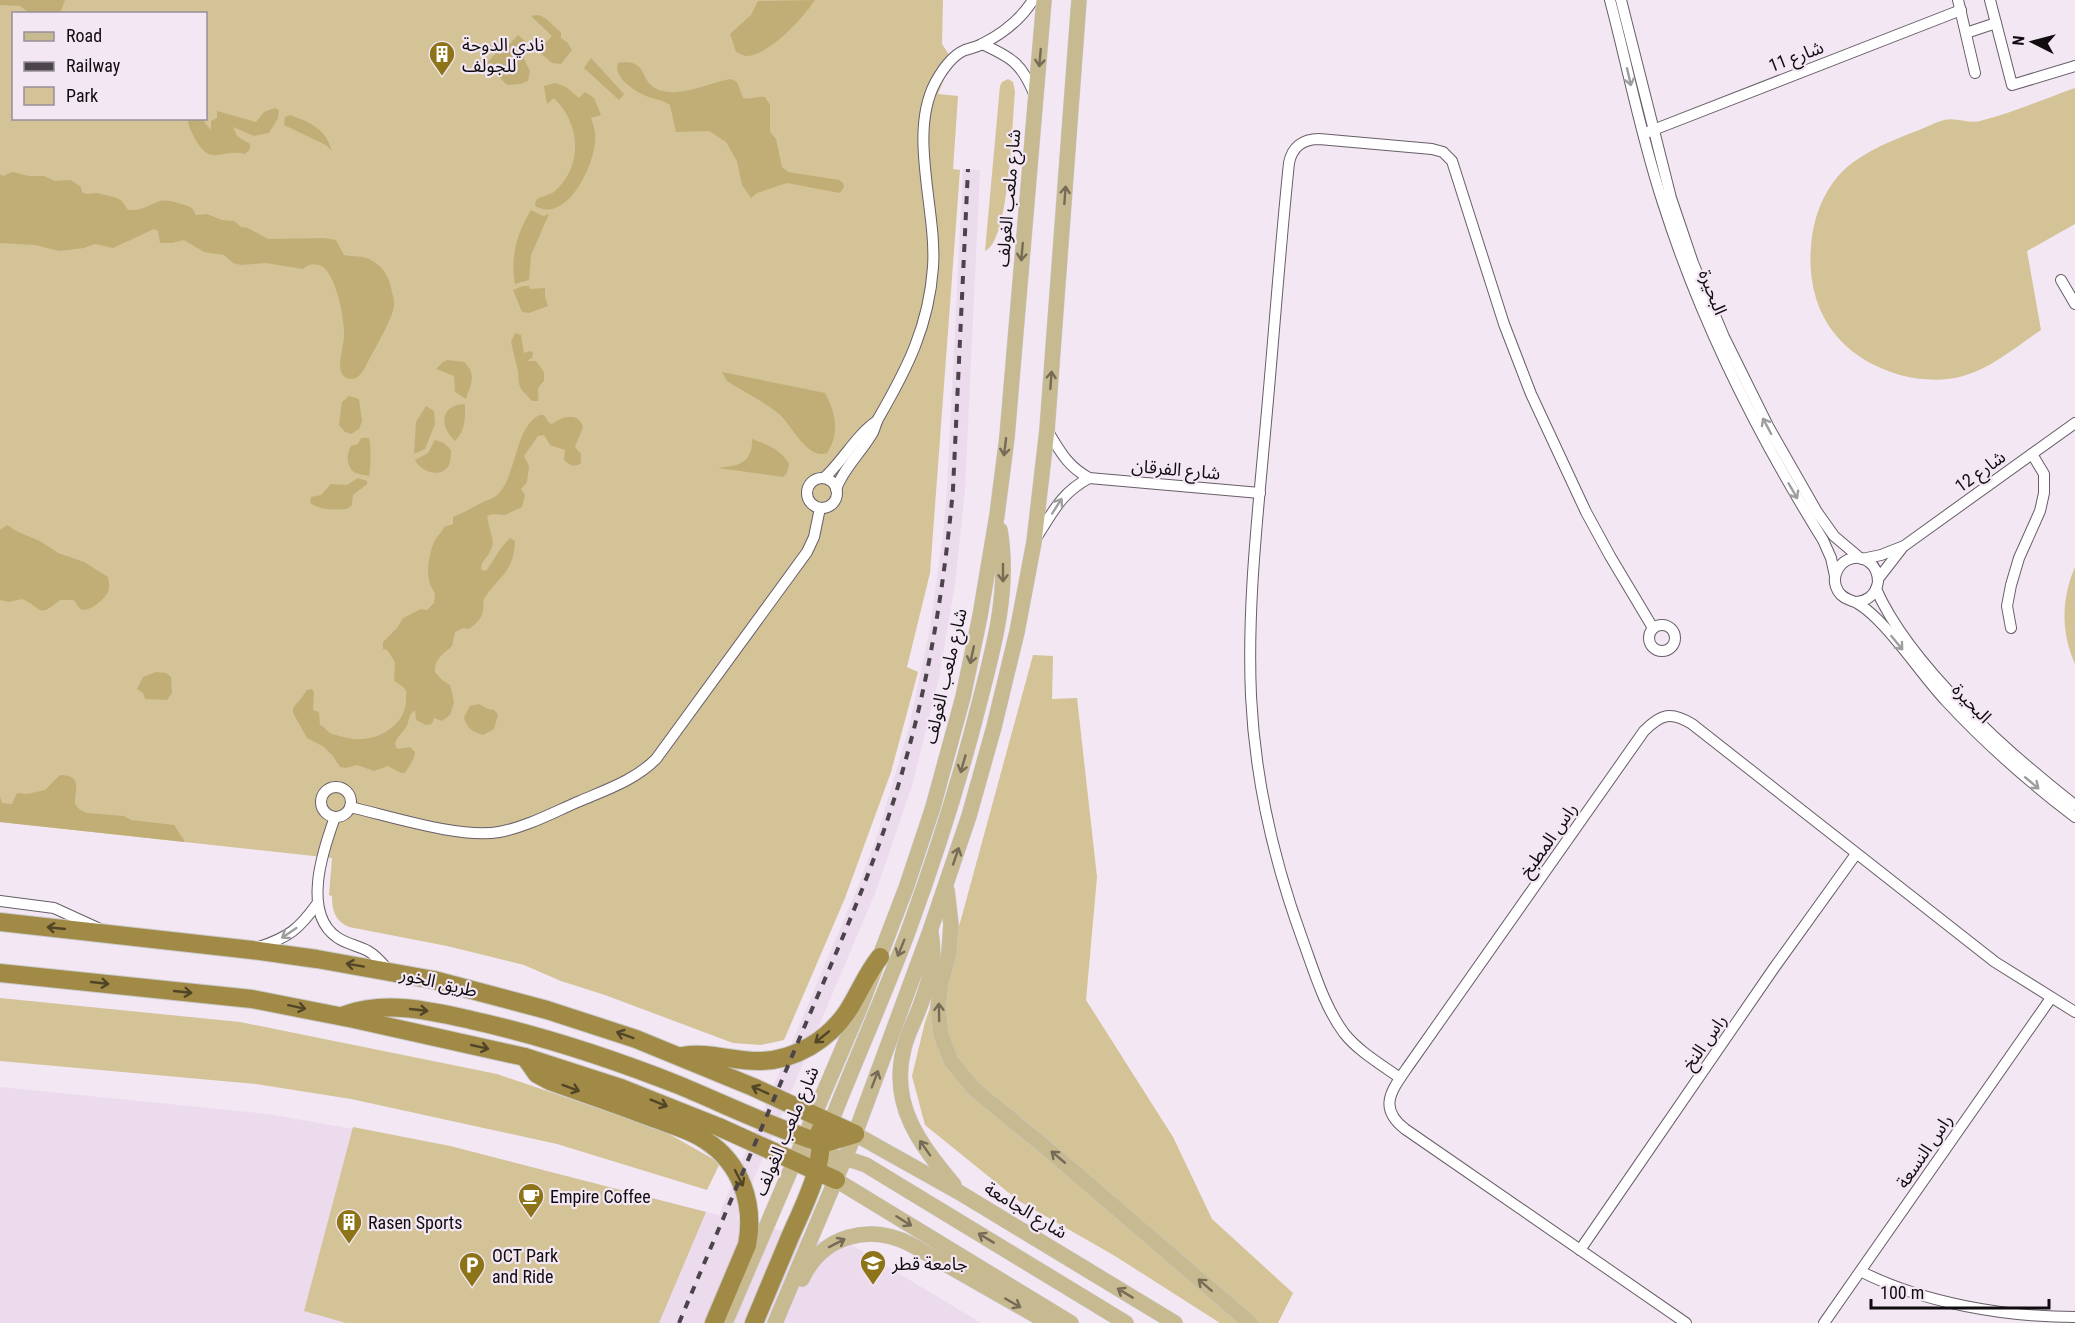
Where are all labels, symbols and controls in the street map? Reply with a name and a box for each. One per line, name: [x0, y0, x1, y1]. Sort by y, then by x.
legend: [12, 12, 207, 120]
north arrow: [2003, 12, 2063, 72]
text: Road: [66, 25, 102, 46]
place label: نادي الدوحة للجولف: [462, 34, 544, 77]
text: N: [2009, 35, 2029, 46]
street label: شارع 11: [1766, 36, 1828, 80]
building icon: نادي الدوحة للجولف: [427, 39, 457, 77]
one-way arrow: [1034, 48, 1045, 68]
text: Railway: [66, 55, 121, 76]
one-way arrow: [1624, 67, 1636, 86]
text: Park: [66, 85, 98, 106]
street label: شارع ملعب الغولف: [992, 128, 1028, 268]
one-way arrow: [1060, 186, 1071, 206]
one-way arrow: [1016, 242, 1027, 262]
street label: البحيرة: [1694, 266, 1732, 318]
one-way arrow: [1046, 370, 1057, 390]
one-way arrow: [1761, 417, 1773, 435]
one-way arrow: [1000, 436, 1011, 456]
street label: شارع 12: [1951, 446, 2012, 499]
street label: شارع الفرقان: [1130, 455, 1221, 487]
one-way arrow: [1788, 482, 1800, 499]
one-way arrow: [1051, 498, 1063, 515]
one-way arrow: [997, 563, 1009, 583]
street label: شارع ملعب الغولف: [919, 606, 975, 747]
one-way arrow: [1890, 635, 1903, 651]
one-way arrow: [965, 646, 977, 665]
street label: البحيرة: [1947, 679, 1996, 728]
one-way arrow: [957, 754, 969, 773]
one-way arrow: [2024, 776, 2039, 790]
street label: راس المطبخ: [1515, 799, 1584, 883]
one-way arrow: [951, 847, 962, 866]
one-way arrow: [47, 922, 67, 933]
one-way arrow: [281, 928, 298, 940]
one-way arrow: [895, 939, 906, 957]
one-way arrow: [346, 959, 366, 970]
street label: طريق الخور: [397, 963, 480, 1002]
one-way arrow: [90, 978, 109, 989]
one-way arrow: [172, 987, 192, 998]
one-way arrow: [286, 1002, 306, 1013]
one-way arrow: [933, 1003, 944, 1023]
one-way arrow: [409, 1005, 429, 1016]
street label: راس النخ: [1677, 1010, 1733, 1076]
one-way arrow: [616, 1029, 635, 1040]
one-way arrow: [814, 1031, 830, 1044]
one-way arrow: [470, 1042, 489, 1053]
street label: شارع ملعب الغولف: [749, 1063, 826, 1200]
one-way arrow: [871, 1070, 882, 1089]
one-way arrow: [561, 1084, 580, 1095]
one-way arrow: [752, 1084, 770, 1095]
one-way arrow: [650, 1098, 668, 1109]
street label: راس النسعة: [1892, 1110, 1957, 1193]
one-way arrow: [919, 1141, 931, 1157]
one-way arrow: [1050, 1151, 1066, 1164]
one-way arrow: [733, 1169, 745, 1186]
street label: شارع الجامعة: [979, 1177, 1071, 1246]
cafe icon: Empire Coffee: [516, 1181, 546, 1219]
place label: Empire Coffee: [550, 1186, 651, 1207]
building icon: Rasen Sports: [334, 1207, 364, 1245]
place label: Rasen Sports: [368, 1212, 462, 1233]
one-way arrow: [895, 1215, 912, 1227]
one-way arrow: [978, 1231, 995, 1243]
one-way arrow: [828, 1236, 846, 1248]
place label: OCT Park and Ride: [492, 1245, 558, 1287]
school or university icon: جامعة قطر: [858, 1248, 888, 1286]
parking icon: OCT Park and Ride: [457, 1250, 487, 1288]
place label: جامعة قطر: [891, 1253, 968, 1275]
scale bar: [1871, 1272, 2050, 1310]
one-way arrow: [1198, 1278, 1213, 1292]
text: 100 m: [1880, 1282, 1924, 1303]
one-way arrow: [1117, 1286, 1134, 1298]
one-way arrow: [1004, 1297, 1021, 1309]

